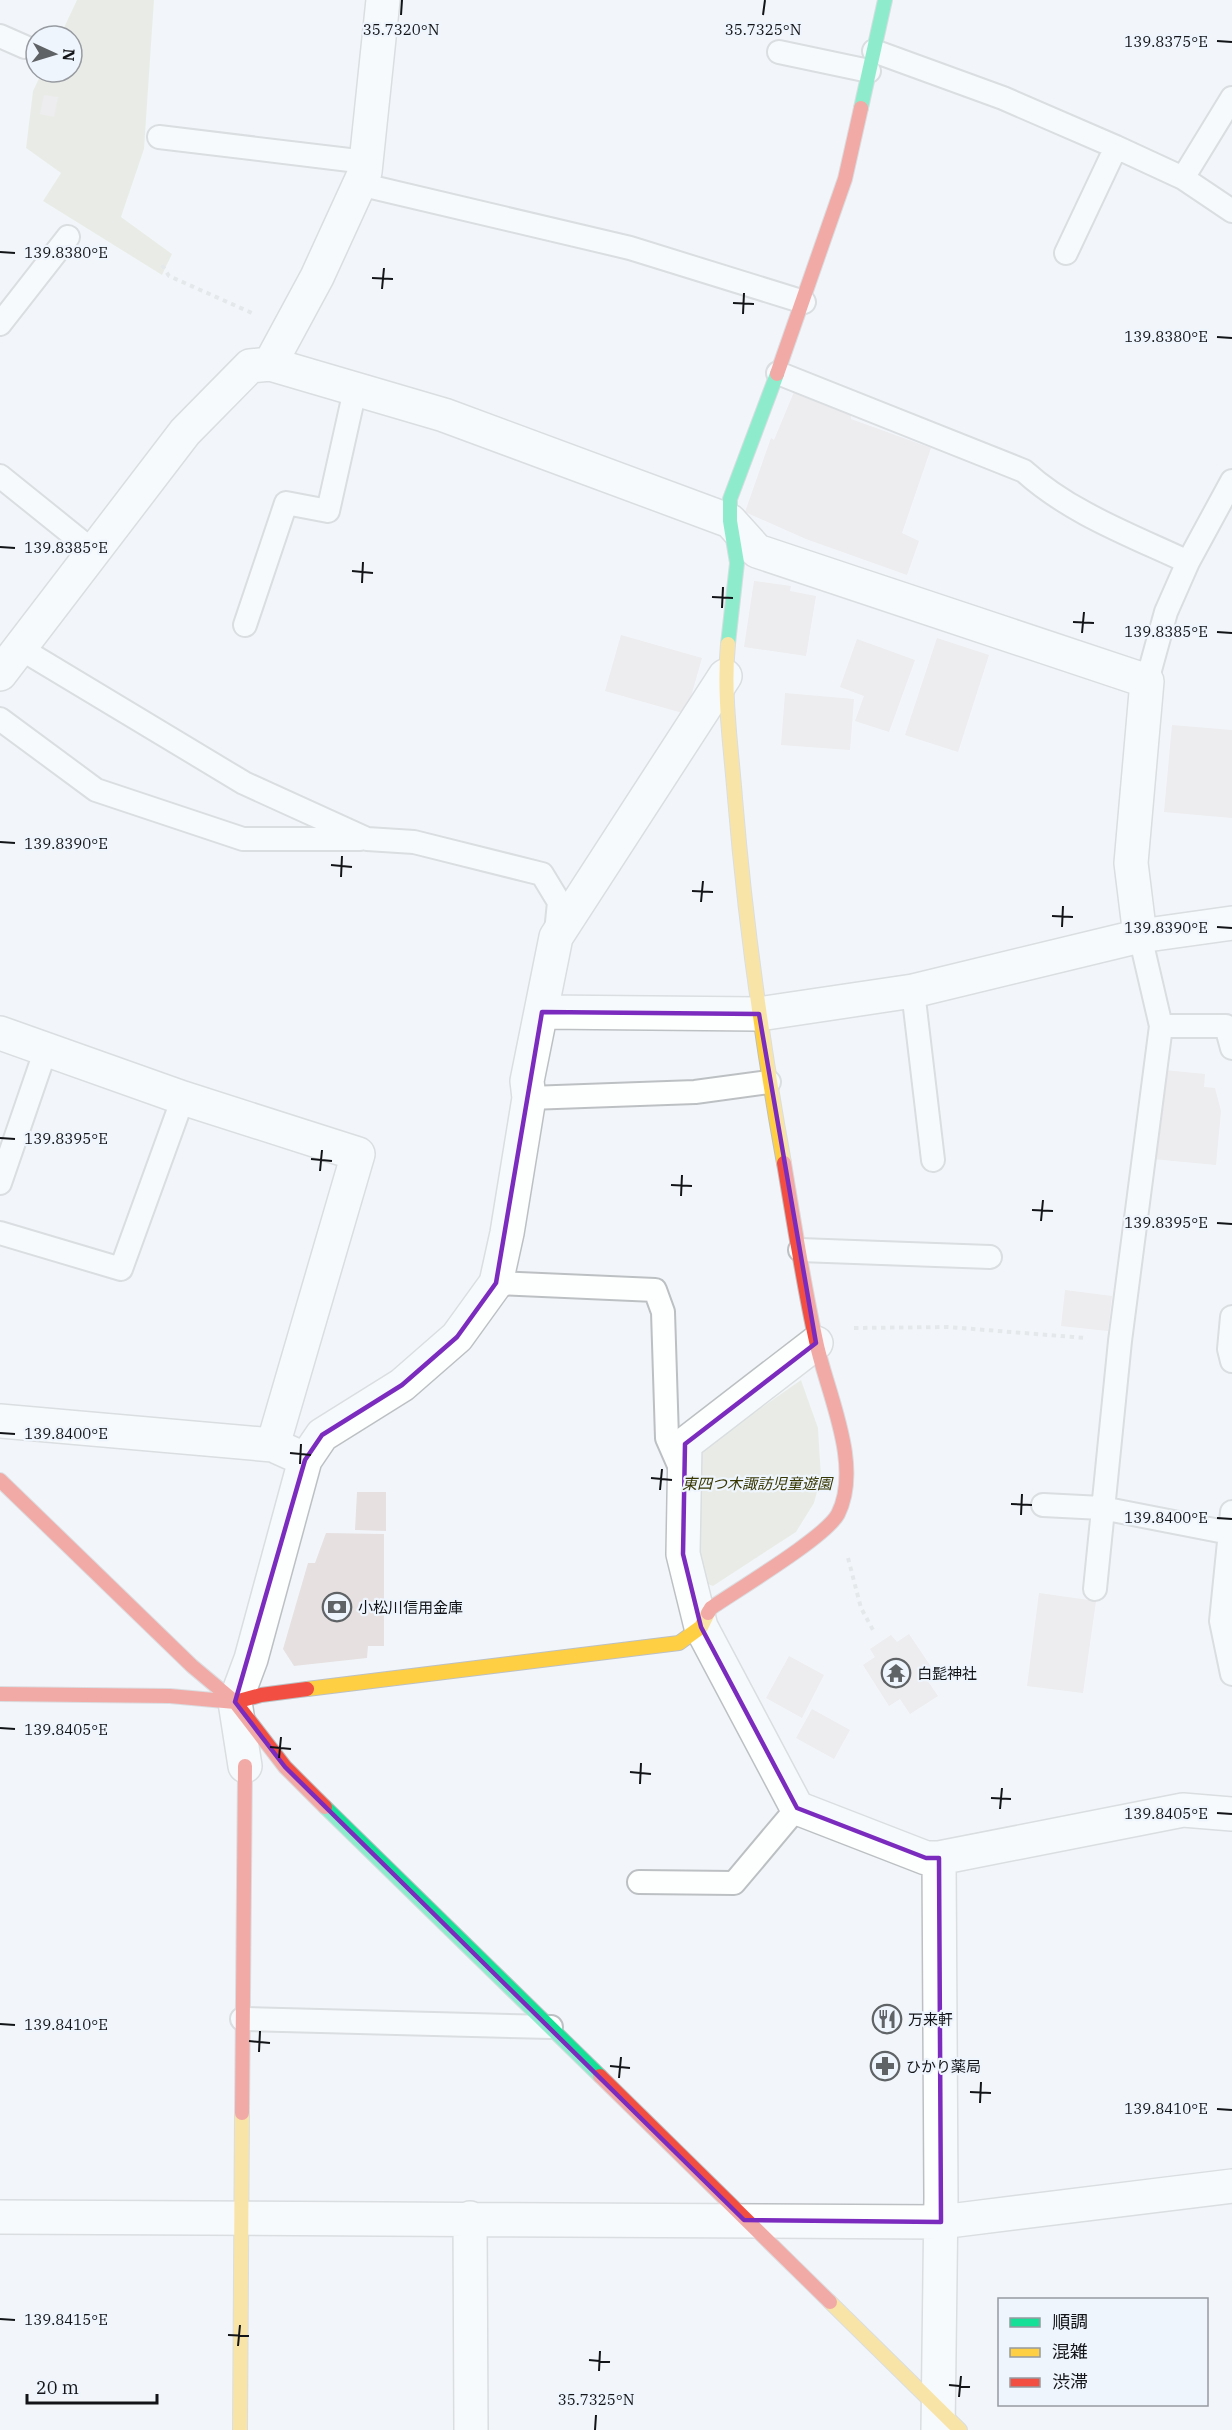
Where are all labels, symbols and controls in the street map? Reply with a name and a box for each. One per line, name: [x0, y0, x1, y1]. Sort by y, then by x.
text: 35.7320°N: [363, 20, 439, 39]
text: 35.7325°N: [725, 20, 801, 39]
north arrow: [24, 24, 84, 84]
text: 139.8375°E: [1124, 32, 1208, 51]
text: N: [59, 48, 79, 62]
text: 139.8380°E: [24, 243, 108, 262]
text: 139.8380°E: [1124, 327, 1208, 346]
text: 139.8385°E: [24, 538, 108, 557]
text: 139.8385°E: [1124, 622, 1208, 641]
text: 139.8390°E: [24, 834, 108, 853]
text: 139.8390°E: [1124, 918, 1208, 937]
text: 139.8395°E: [24, 1129, 108, 1148]
text: 139.8395°E: [1124, 1213, 1208, 1232]
text: 139.8400°E: [24, 1424, 108, 1443]
park label: 東四つ木諏訪児童遊園: [682, 1474, 834, 1493]
text: 139.8400°E: [1124, 1508, 1208, 1527]
bank icon: 小松川信用金庫: [321, 1591, 353, 1623]
place label: 小松川信用金庫: [358, 1598, 463, 1617]
temple icon: 白髭神社: [880, 1657, 912, 1689]
place label: 白髭神社: [917, 1664, 977, 1683]
text: 139.8405°E: [24, 1720, 108, 1739]
text: 139.8405°E: [1124, 1804, 1208, 1823]
restaurant icon: 万来軒: [871, 2003, 903, 2035]
place label: 万来軒: [908, 2010, 953, 2029]
text: 139.8410°E: [24, 2015, 108, 2034]
pharmacy icon: ひかり薬局: [869, 2050, 901, 2082]
place label: ひかり薬局: [906, 2057, 981, 2076]
text: 139.8410°E: [1124, 2099, 1208, 2118]
legend: [998, 2298, 1208, 2406]
text: 139.8415°E: [24, 2310, 108, 2329]
text: 順調: [1052, 2310, 1088, 2333]
text: 混雑: [1052, 2340, 1088, 2363]
scale bar: [27, 2367, 158, 2405]
text: 渋滞: [1052, 2370, 1088, 2393]
text: 20 m: [36, 2376, 79, 2399]
text: 35.7325°N: [558, 2390, 634, 2409]

